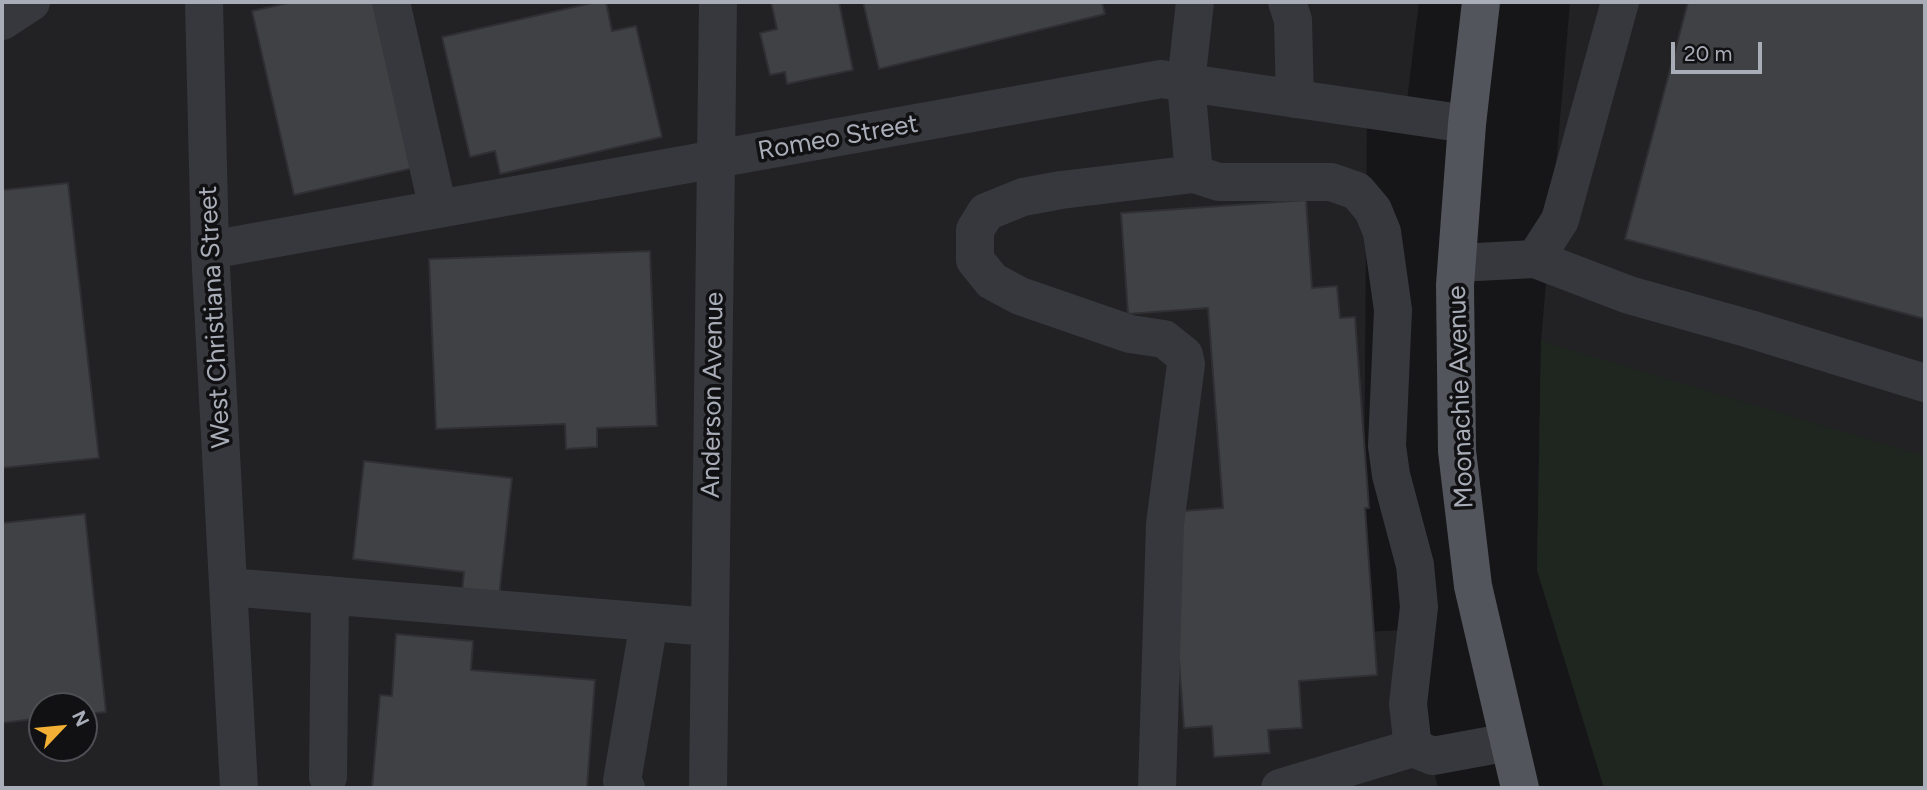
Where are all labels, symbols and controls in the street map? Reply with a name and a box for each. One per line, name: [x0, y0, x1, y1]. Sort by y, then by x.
scale bar: [1675, 28, 1766, 72]
text: 20 m: [1684, 41, 1732, 66]
street label: Romeo Street: [756, 109, 920, 167]
street label: West Christiana Street: [193, 185, 237, 449]
street label: Moonachie Avenue: [1442, 285, 1480, 509]
street label: Anderson Avenue: [696, 292, 730, 498]
north arrow: [28, 692, 98, 762]
text: N: [67, 707, 94, 730]

